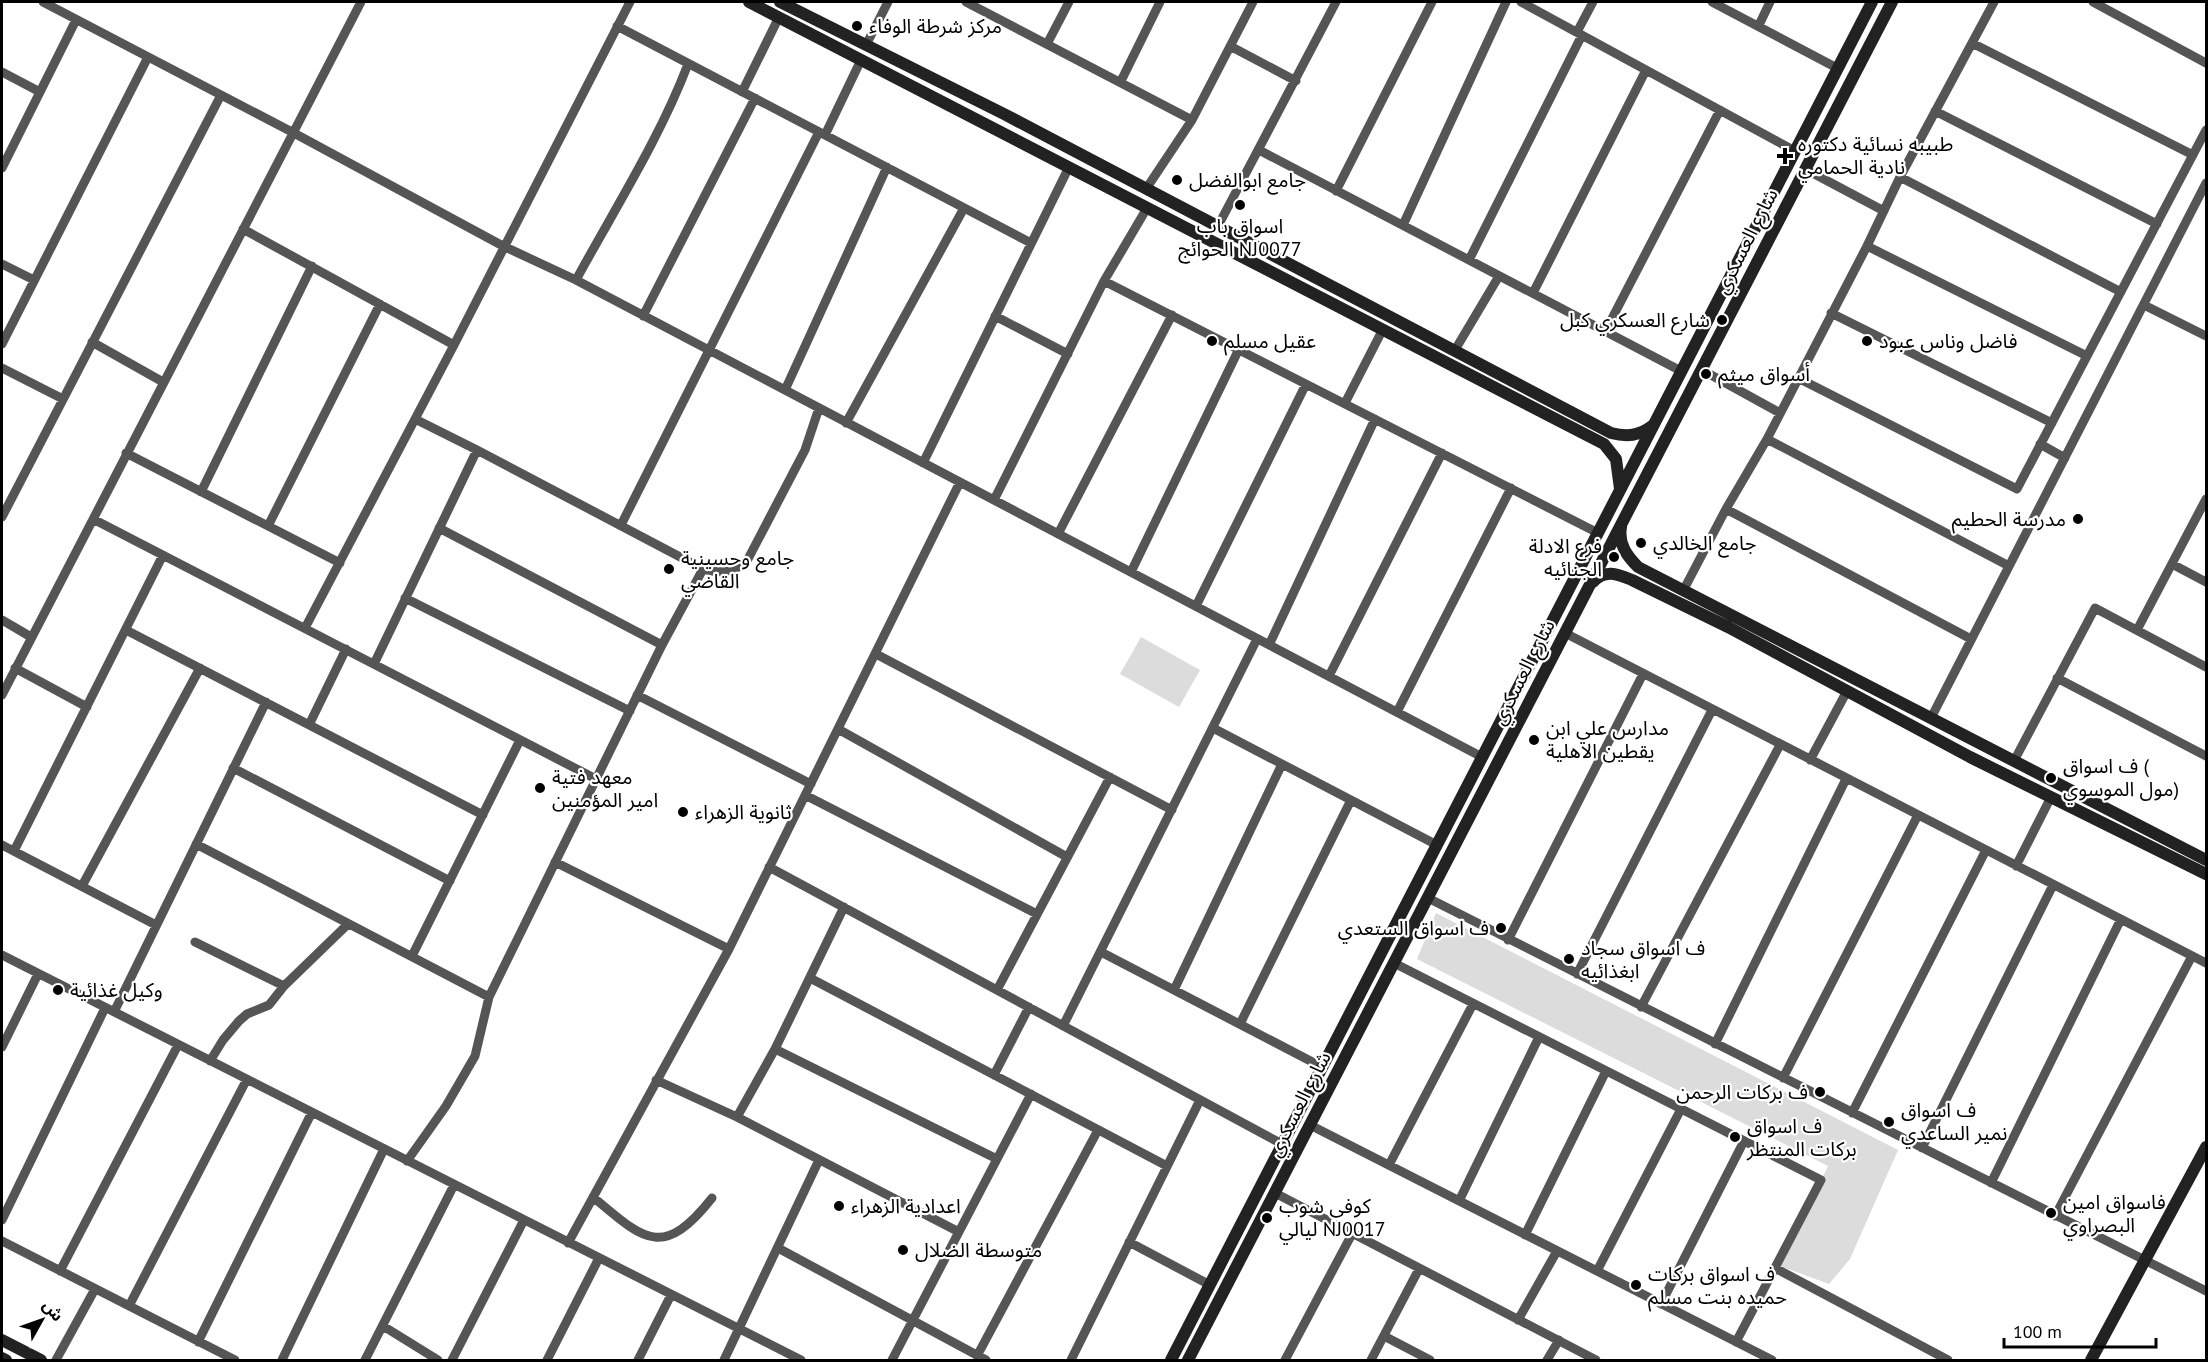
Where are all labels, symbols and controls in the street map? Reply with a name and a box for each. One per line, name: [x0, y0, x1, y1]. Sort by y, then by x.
place label: مركز شرطة الوفاء: [869, 13, 1002, 39]
marker: مركز شرطة الوفاء: [850, 19, 864, 33]
place label: طبيبه نسائية دكتوره نادية الحمامي: [1798, 131, 1953, 183]
marker: طبيبه نسائية دكتوره نادية الحمامي: [1776, 147, 1794, 165]
place label: جامع ابوالفضل: [1189, 167, 1306, 195]
marker: جامع ابوالفضل: [1170, 173, 1184, 187]
street label: شارع العسكري: [1708, 184, 1786, 299]
marker: اسواق باب الحوائج NJ0077: [1233, 198, 1247, 212]
place label: اسواق باب الحوائج NJ0077: [1178, 213, 1302, 264]
place label: شارع العسكري كبل: [1560, 307, 1710, 336]
marker: شارع العسكري كبل: [1715, 313, 1729, 327]
place label: عقيل مسلم: [1224, 328, 1316, 356]
place label: فاضل وناس عبود: [1879, 328, 2017, 354]
marker: عقيل مسلم: [1205, 334, 1219, 348]
marker: فاضل وناس عبود: [1860, 334, 1874, 348]
place label: أسواق ميثم: [1718, 361, 1810, 389]
marker: أسواق ميثم: [1699, 367, 1713, 381]
place label: مدرسة الحطيم: [1952, 506, 2066, 534]
marker: مدرسة الحطيم: [2071, 512, 2085, 526]
place label: جامع الخالدي: [1653, 530, 1757, 559]
place label: فرع الادلة الجنائيه: [1529, 533, 1602, 582]
marker: جامع الخالدي: [1634, 536, 1648, 550]
place label: جامع وحسينية القاضي: [681, 545, 794, 597]
marker: فرع الادلة الجنائيه: [1607, 550, 1621, 564]
marker: جامع وحسينية القاضي: [662, 562, 676, 576]
street label: شارع العسكري: [1485, 615, 1563, 730]
place label: مدارس علي ابن يقطين الاهلية: [1546, 715, 1669, 764]
marker: مدارس علي ابن يقطين الاهلية: [1527, 733, 1541, 747]
place label: ف اسواق ( مول الموسوي): [2063, 753, 2179, 805]
place label: معهد فتية امير المؤمنين: [552, 764, 658, 813]
marker: ف اسواق ( مول الموسوي): [2044, 771, 2058, 785]
marker: معهد فتية امير المؤمنين: [533, 781, 547, 795]
place label: ثانوية الزهراء: [695, 799, 792, 825]
marker: ثانوية الزهراء: [676, 805, 690, 819]
place label: ف اسواق الستعدي: [1338, 915, 1489, 944]
marker: ف اسواق الستعدي: [1494, 921, 1508, 935]
place label: ف اسواق سجاد ابغذائيه: [1581, 935, 1705, 984]
marker: ف اسواق سجاد ابغذائيه: [1562, 952, 1576, 966]
place label: وكيل غذائية: [70, 977, 163, 1003]
marker: وكيل غذائية: [51, 983, 65, 997]
street label: شارع العسكري: [1261, 1047, 1339, 1162]
place label: ف بركات الرحمن: [1676, 1079, 1808, 1105]
marker: ف بركات الرحمن: [1813, 1085, 1827, 1099]
place label: ف اسواق نمير الساعدي: [1901, 1097, 2007, 1149]
place label: ف اسواق بركات المنتظر: [1746, 1113, 1857, 1162]
marker: ف اسواق نمير الساعدي: [1882, 1115, 1896, 1129]
marker: ف اسواق بركات المنتظر: [1728, 1130, 1742, 1144]
place label: فاسواق امين البصراوي: [2063, 1189, 2166, 1241]
place label: اعدادية الزهراء: [851, 1193, 961, 1219]
place label: كوفي شوب ليالي NJ0017: [1279, 1193, 1386, 1245]
marker: اعدادية الزهراء: [832, 1199, 846, 1213]
marker: فاسواق امين البصراوي: [2044, 1206, 2058, 1220]
marker: كوفي شوب ليالي NJ0017: [1260, 1211, 1274, 1225]
place label: متوسطة الضلال: [915, 1237, 1042, 1263]
marker: متوسطة الضلال: [896, 1243, 910, 1257]
place label: ف اسواق بركات حميده بنت مسلم: [1648, 1261, 1787, 1312]
marker: ف اسواق بركات حميده بنت مسلم: [1629, 1278, 1643, 1292]
north arrow: [12, 1290, 72, 1350]
text: ش: [39, 1296, 68, 1325]
scale bar: [2004, 1311, 2156, 1349]
text: 100 m: [2013, 1320, 2062, 1343]

